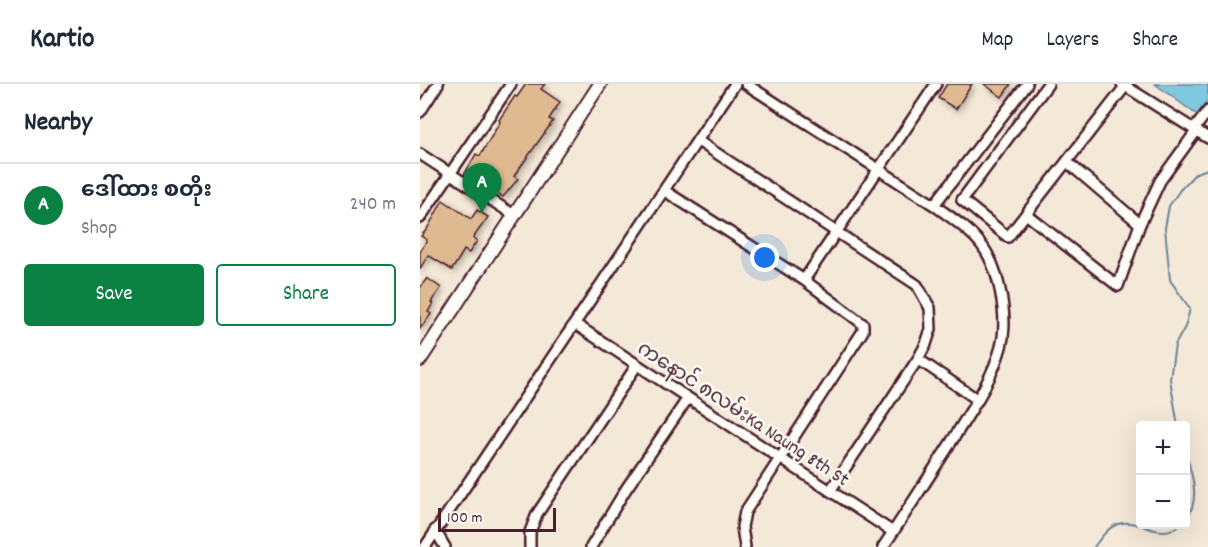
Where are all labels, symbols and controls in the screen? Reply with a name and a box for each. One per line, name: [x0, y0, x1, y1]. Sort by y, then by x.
text: Kartio: [30, 21, 94, 61]
text: Map: [982, 26, 1013, 56]
text: Layers: [1046, 26, 1099, 56]
text: Share: [1132, 26, 1178, 56]
text: Nearby: [24, 105, 92, 142]
pin: A: [462, 164, 502, 213]
text: ဒေါ်ထား စတိုး: [81, 176, 212, 207]
text: A: [38, 191, 49, 219]
text: 240 m: [350, 191, 396, 219]
text: Shop: [81, 215, 117, 243]
your location: [750, 243, 779, 272]
button: Save: [24, 264, 204, 326]
button: Share: [216, 264, 396, 326]
street label: ကနောင် ၈လမ်းKa Naung 8th St: [631, 334, 856, 495]
map controls: [1136, 421, 1190, 529]
button: +: [1136, 421, 1190, 475]
button: −: [1136, 475, 1190, 529]
scale bar: [438, 505, 556, 532]
text: 100 m: [447, 507, 483, 530]

